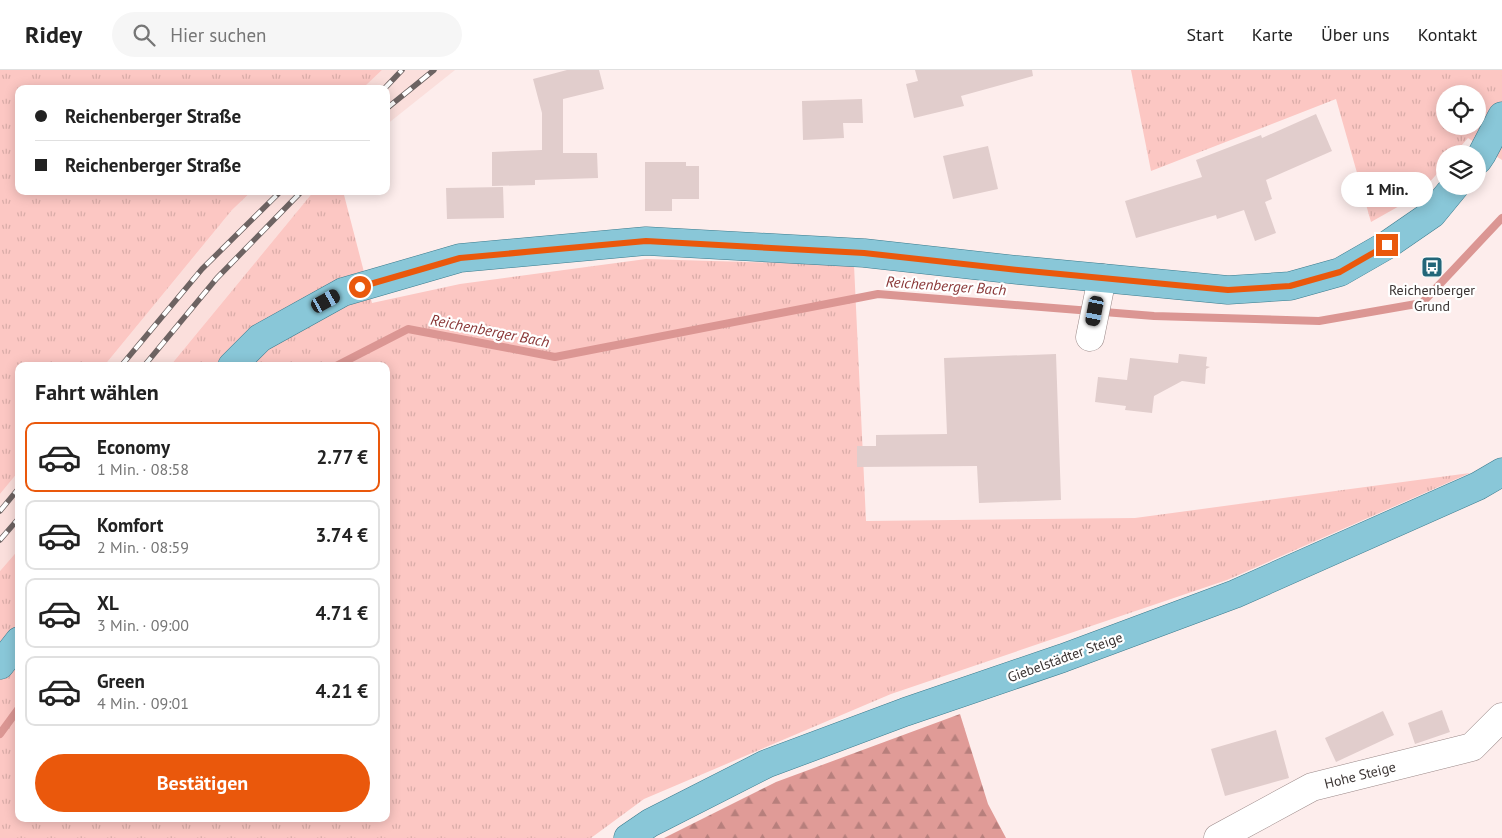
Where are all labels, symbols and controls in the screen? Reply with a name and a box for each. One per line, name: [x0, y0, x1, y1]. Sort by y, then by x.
search box: [112, 12, 462, 57]
text: Ridey: [25, 19, 82, 50]
icon: search: [130, 21, 158, 49]
text: Hier suchen: [170, 23, 266, 47]
text: Start: [1186, 23, 1224, 46]
text: Karte: [1252, 23, 1293, 46]
text: Über uns: [1321, 23, 1390, 46]
text: Kontakt: [1418, 23, 1477, 46]
map controls: [1436, 85, 1486, 195]
button: locate: [1436, 85, 1486, 135]
text: Reichenberger Straße: [65, 104, 241, 128]
button: layers: [1436, 145, 1486, 195]
text: Reichenberger Straße: [65, 153, 241, 177]
callout: 1 Min.: [1341, 172, 1433, 208]
text: 1 Min.: [1366, 179, 1408, 199]
route end: [1376, 234, 1398, 256]
bus stop icon: Reichenberger Grund: [1420, 255, 1444, 279]
water label: Reichenberger Bach: [885, 272, 1007, 299]
route start: [349, 276, 371, 298]
place label: Reichenberger Grund: [1389, 281, 1475, 315]
car: [309, 287, 342, 315]
car: [1084, 295, 1105, 327]
water label: Reichenberger Bach: [429, 310, 551, 351]
text: Fahrt wählen: [35, 378, 159, 406]
icon: car: [37, 435, 82, 480]
text: Economy: [97, 435, 170, 459]
text: 2.77 €: [316, 445, 368, 469]
text: 1 Min. · 08:58: [97, 459, 189, 479]
icon: car: [37, 513, 82, 558]
text: Komfort: [97, 513, 163, 537]
text: 3.74 €: [315, 523, 368, 547]
text: 2 Min. · 08:59: [97, 537, 189, 557]
icon: car: [37, 591, 82, 636]
text: XL: [97, 591, 119, 615]
text: 4.71 €: [315, 601, 368, 625]
text: 3 Min. · 09:00: [97, 615, 189, 635]
street label: Giebelstädter Steige: [1005, 628, 1125, 686]
icon: car: [37, 669, 82, 714]
text: Green: [97, 669, 145, 693]
text: 4.21 €: [315, 679, 368, 703]
text: 4 Min. · 09:01: [97, 693, 189, 713]
button: Bestätigen: [35, 754, 370, 812]
street label: Hohe Steige: [1322, 757, 1398, 793]

